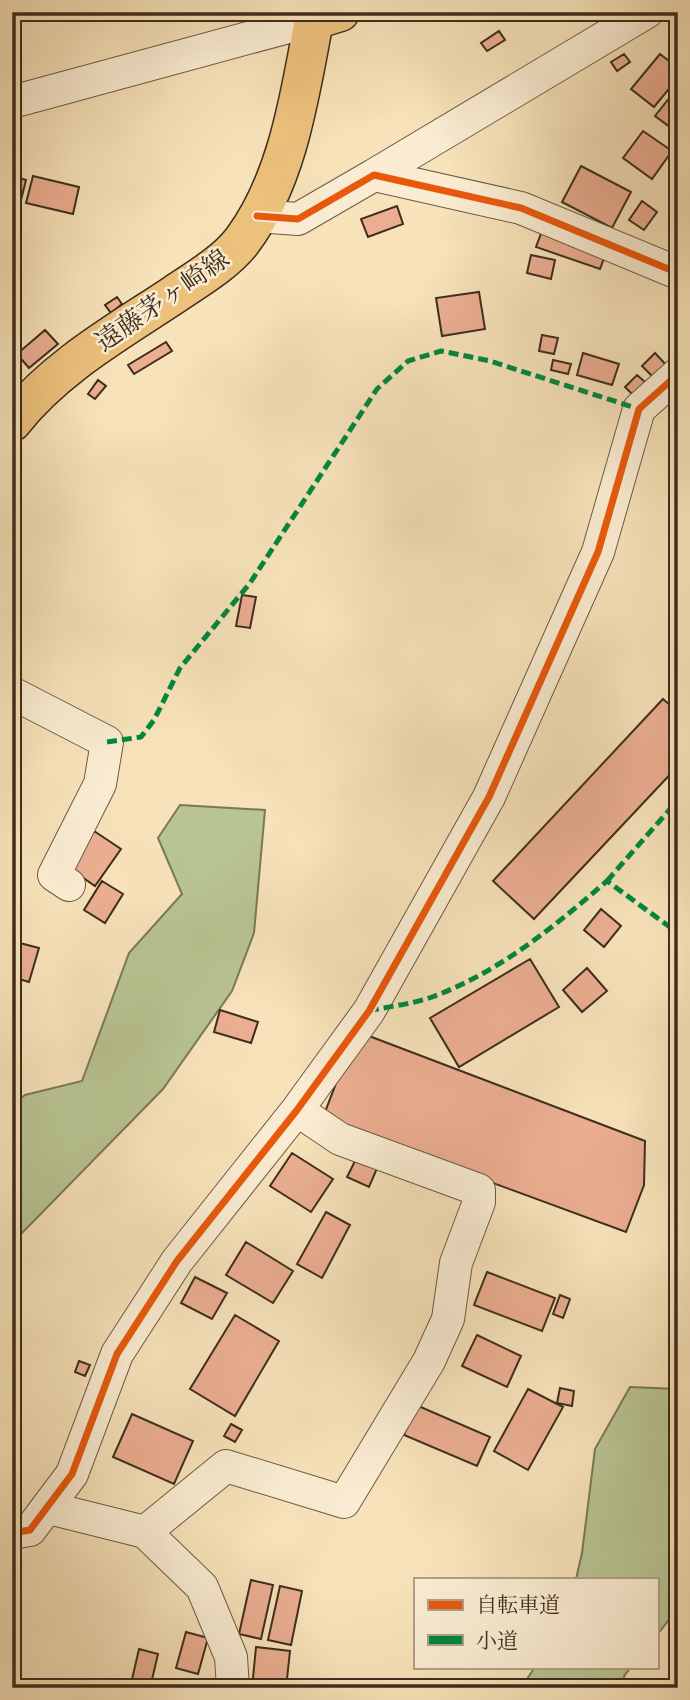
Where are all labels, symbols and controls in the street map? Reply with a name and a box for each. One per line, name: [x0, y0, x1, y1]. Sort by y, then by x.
street label: 遠藤茅ヶ崎線: [88, 241, 236, 359]
legend: [414, 1578, 658, 1668]
text: 自転車道: [476, 1591, 560, 1618]
text: 小道: [476, 1627, 518, 1654]

